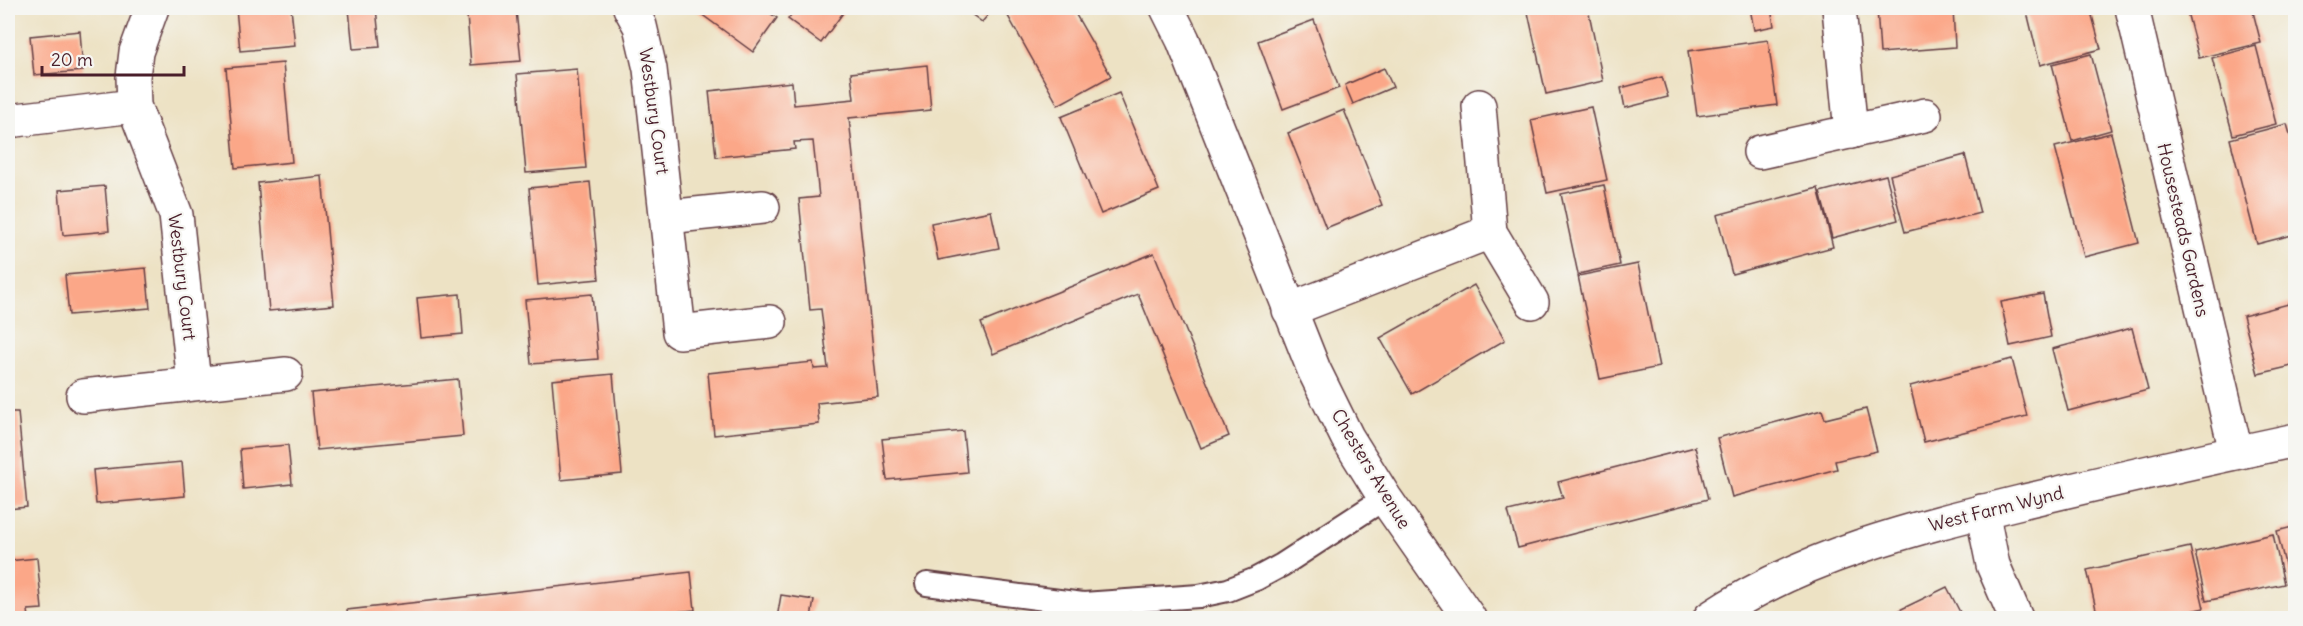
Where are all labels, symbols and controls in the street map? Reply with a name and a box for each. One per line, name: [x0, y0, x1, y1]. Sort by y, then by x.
scale bar: [42, 39, 184, 77]
street label: Westbury Court: [634, 46, 675, 176]
text: 20 m: [51, 48, 93, 71]
street label: Housesteads Gardens: [2152, 141, 2215, 319]
street label: Westbury Court: [163, 212, 202, 342]
street label: Chesters Avenue: [1327, 405, 1416, 533]
street label: West Farm Wynd: [1926, 481, 2066, 536]

